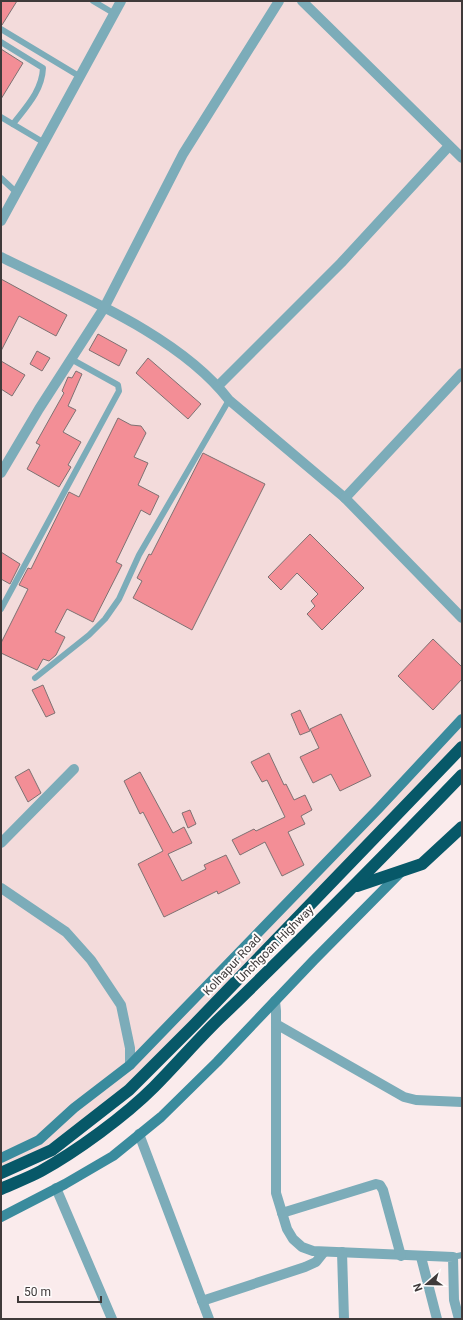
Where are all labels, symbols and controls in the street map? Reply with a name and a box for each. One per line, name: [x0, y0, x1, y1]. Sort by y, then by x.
street label: Unchgoan Highway: [234, 902, 317, 985]
street label: Kolhapur Road: [200, 932, 264, 998]
north arrow: [407, 1264, 447, 1304]
scale bar: [18, 1278, 101, 1304]
text: N: [411, 1281, 426, 1293]
text: 50 m: [24, 1285, 51, 1299]

